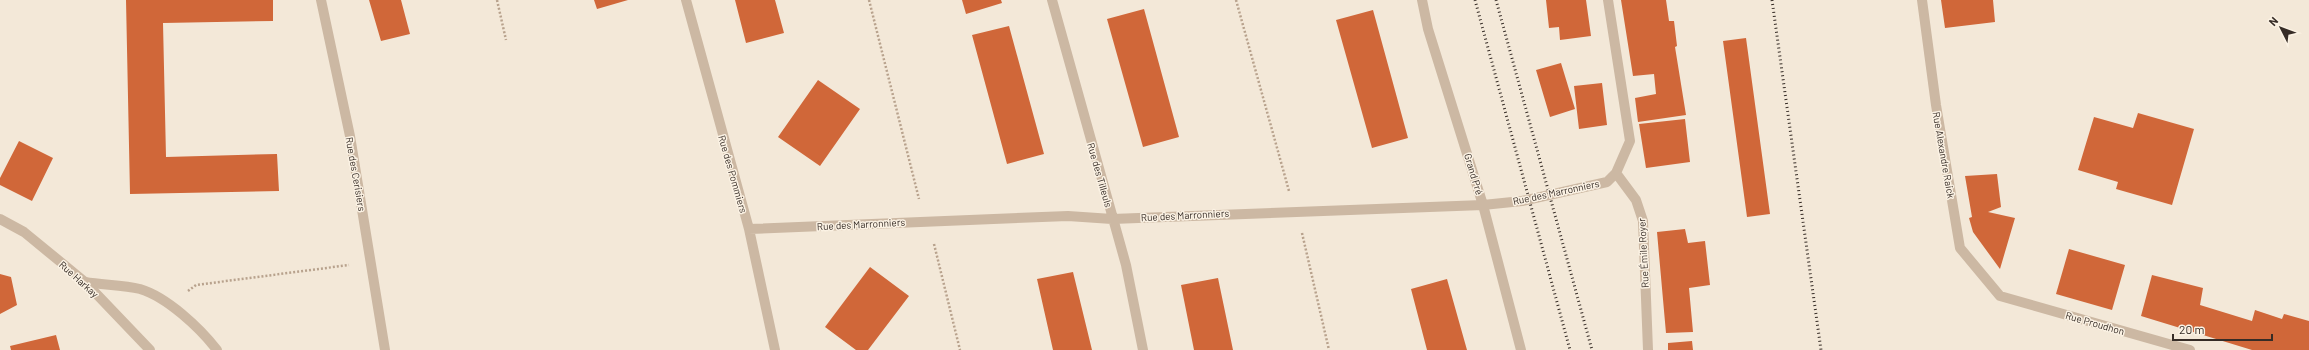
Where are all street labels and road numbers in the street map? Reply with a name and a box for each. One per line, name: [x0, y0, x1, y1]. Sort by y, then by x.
street label: Rue Alexandre Raick: [1930, 111, 1958, 199]
street label: Rue des Pommiers: [716, 134, 750, 214]
street label: Rue des Cerisiers: [344, 136, 368, 212]
street label: Rue des Tilleuls: [1085, 141, 1115, 209]
street label: Grand Pré: [1462, 152, 1486, 196]
street label: Rue des Marronniers: [1512, 177, 1601, 207]
street label: Rue des Marronniers: [1141, 207, 1230, 223]
street label: Rue des Marronniers: [817, 216, 906, 232]
street label: Rue Émile Royer: [1635, 217, 1651, 288]
street label: Rue Harkay: [57, 258, 101, 300]
street label: Rue Proudhon: [2064, 309, 2126, 337]

